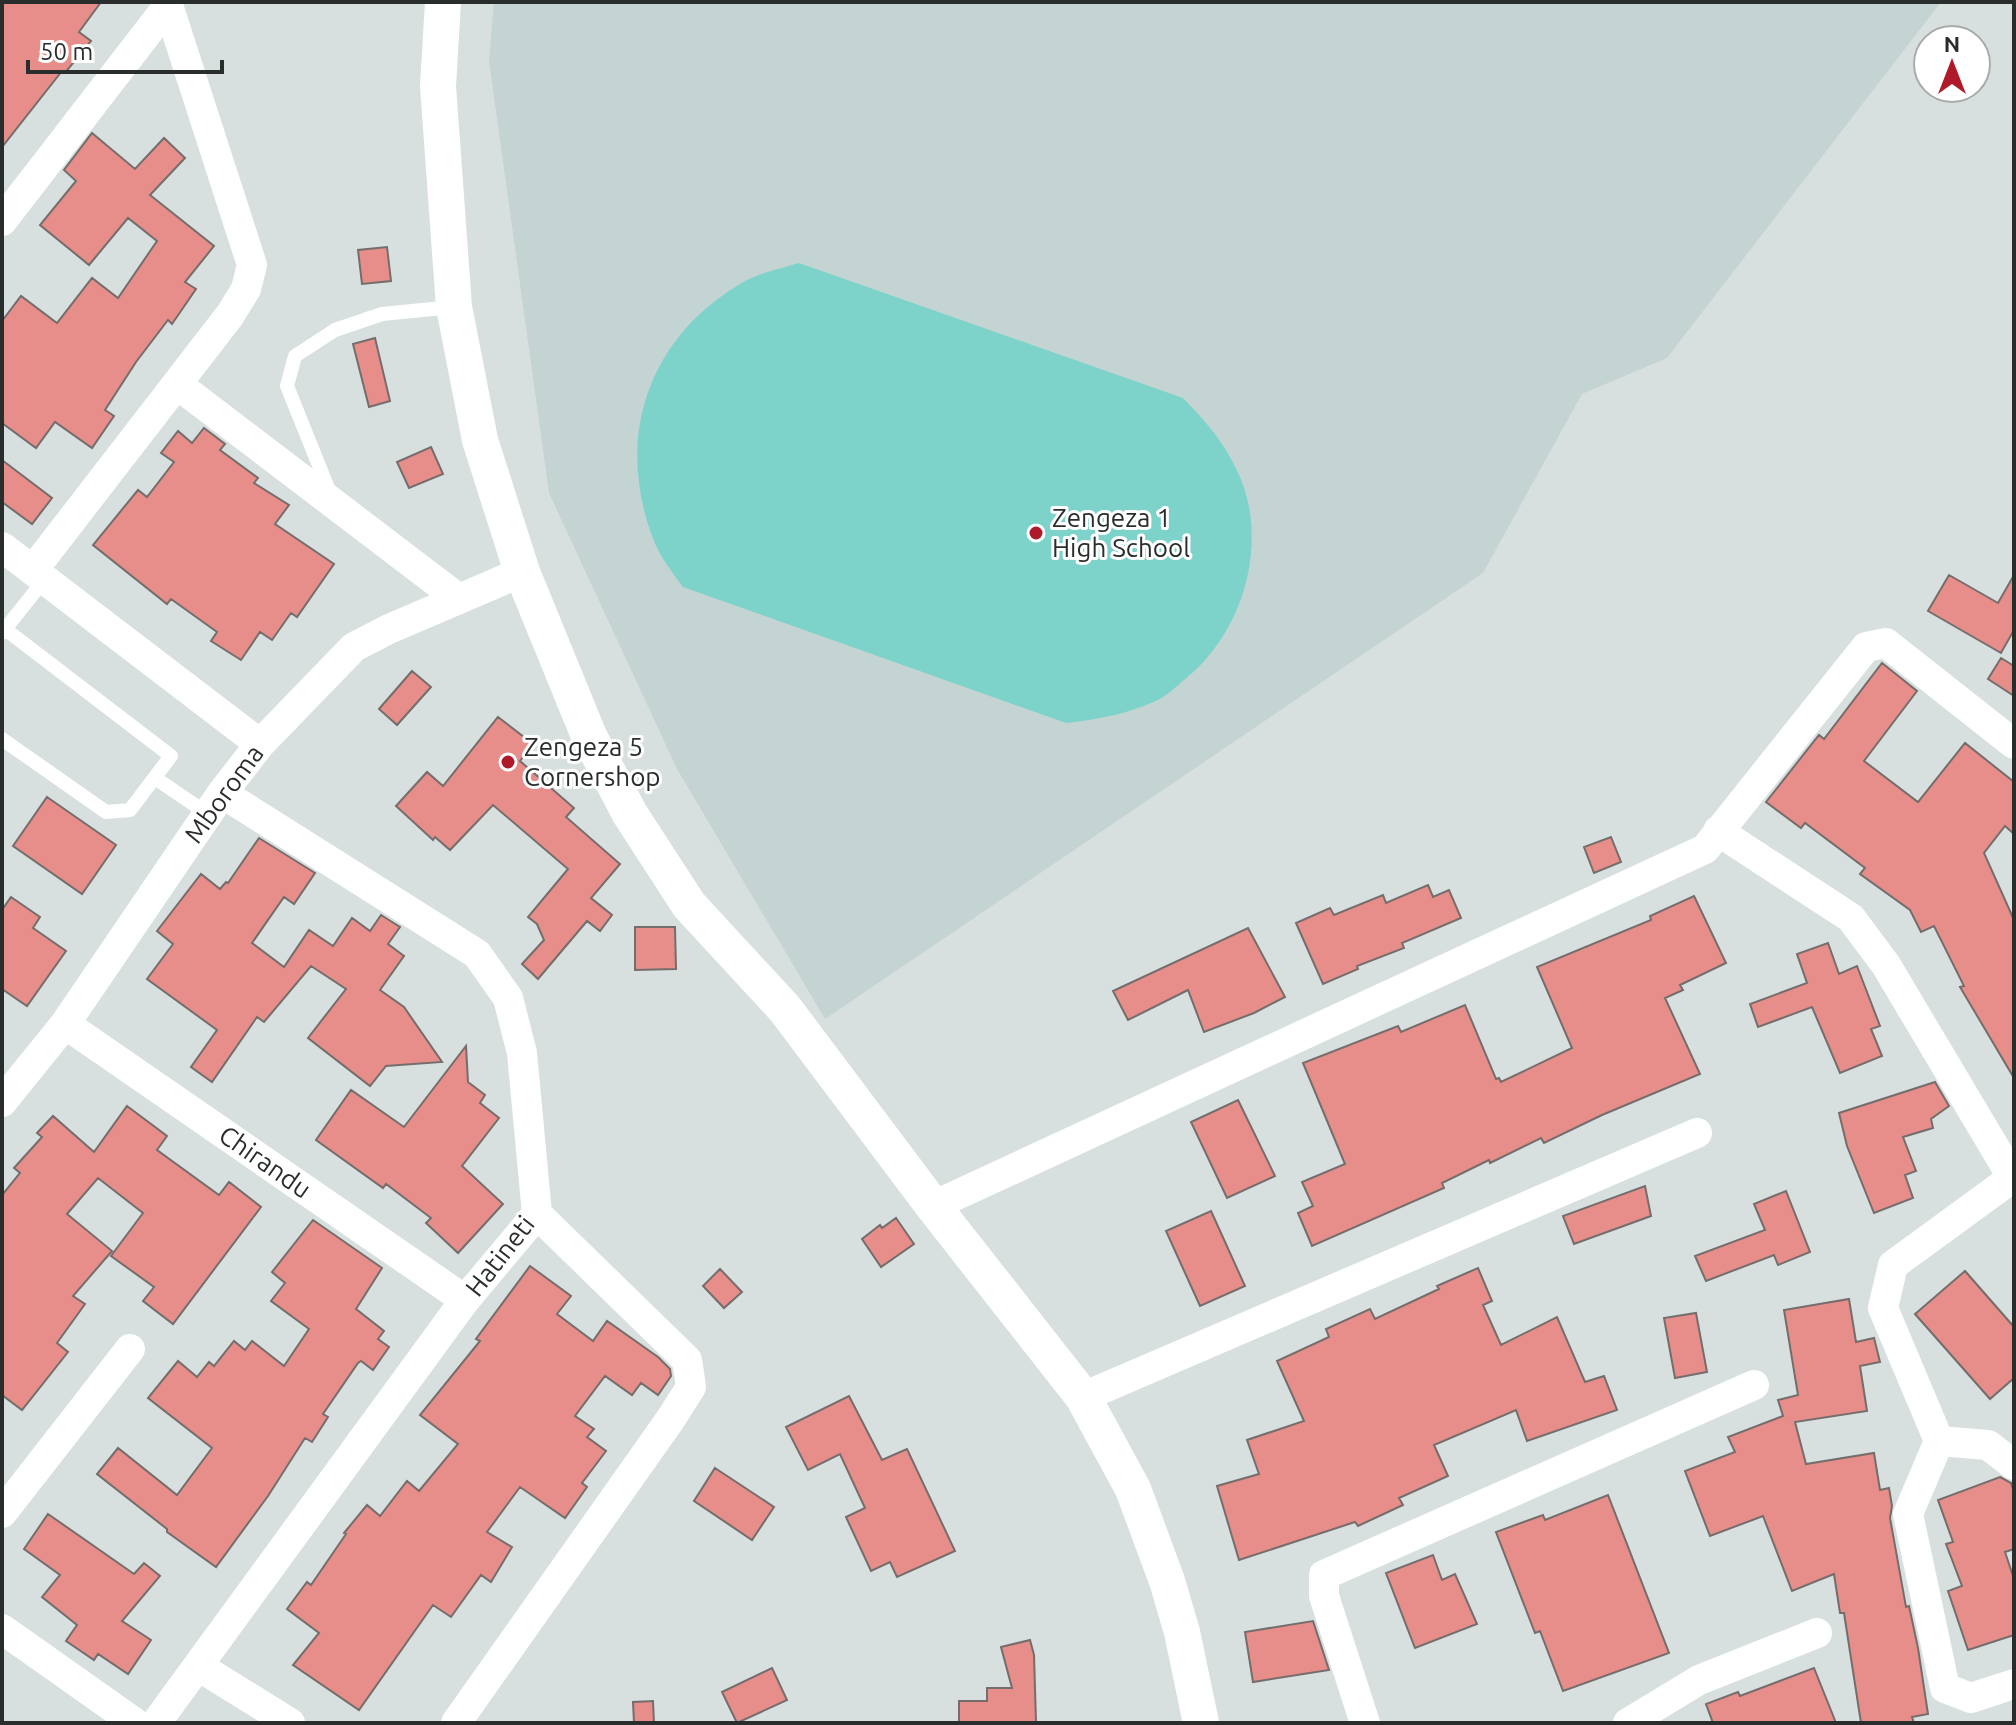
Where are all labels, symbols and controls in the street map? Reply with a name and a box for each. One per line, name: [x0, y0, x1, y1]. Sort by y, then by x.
scale bar: [28, 24, 222, 74]
north arrow: [1912, 24, 1992, 104]
text: N: [1944, 31, 1960, 56]
text: 50 m: [40, 38, 93, 65]
place label: Zengeza 1 High School: [1052, 503, 1190, 562]
marker: Zengeza 1 High School: [1027, 524, 1045, 542]
place label: Zengeza 5 Cornershop: [524, 732, 661, 791]
street label: Mboroma: [178, 739, 269, 848]
marker: Zengeza 5 Cornershop: [499, 753, 517, 771]
street label: Chirandu: [214, 1120, 317, 1204]
street label: Hatineti: [459, 1210, 540, 1302]

